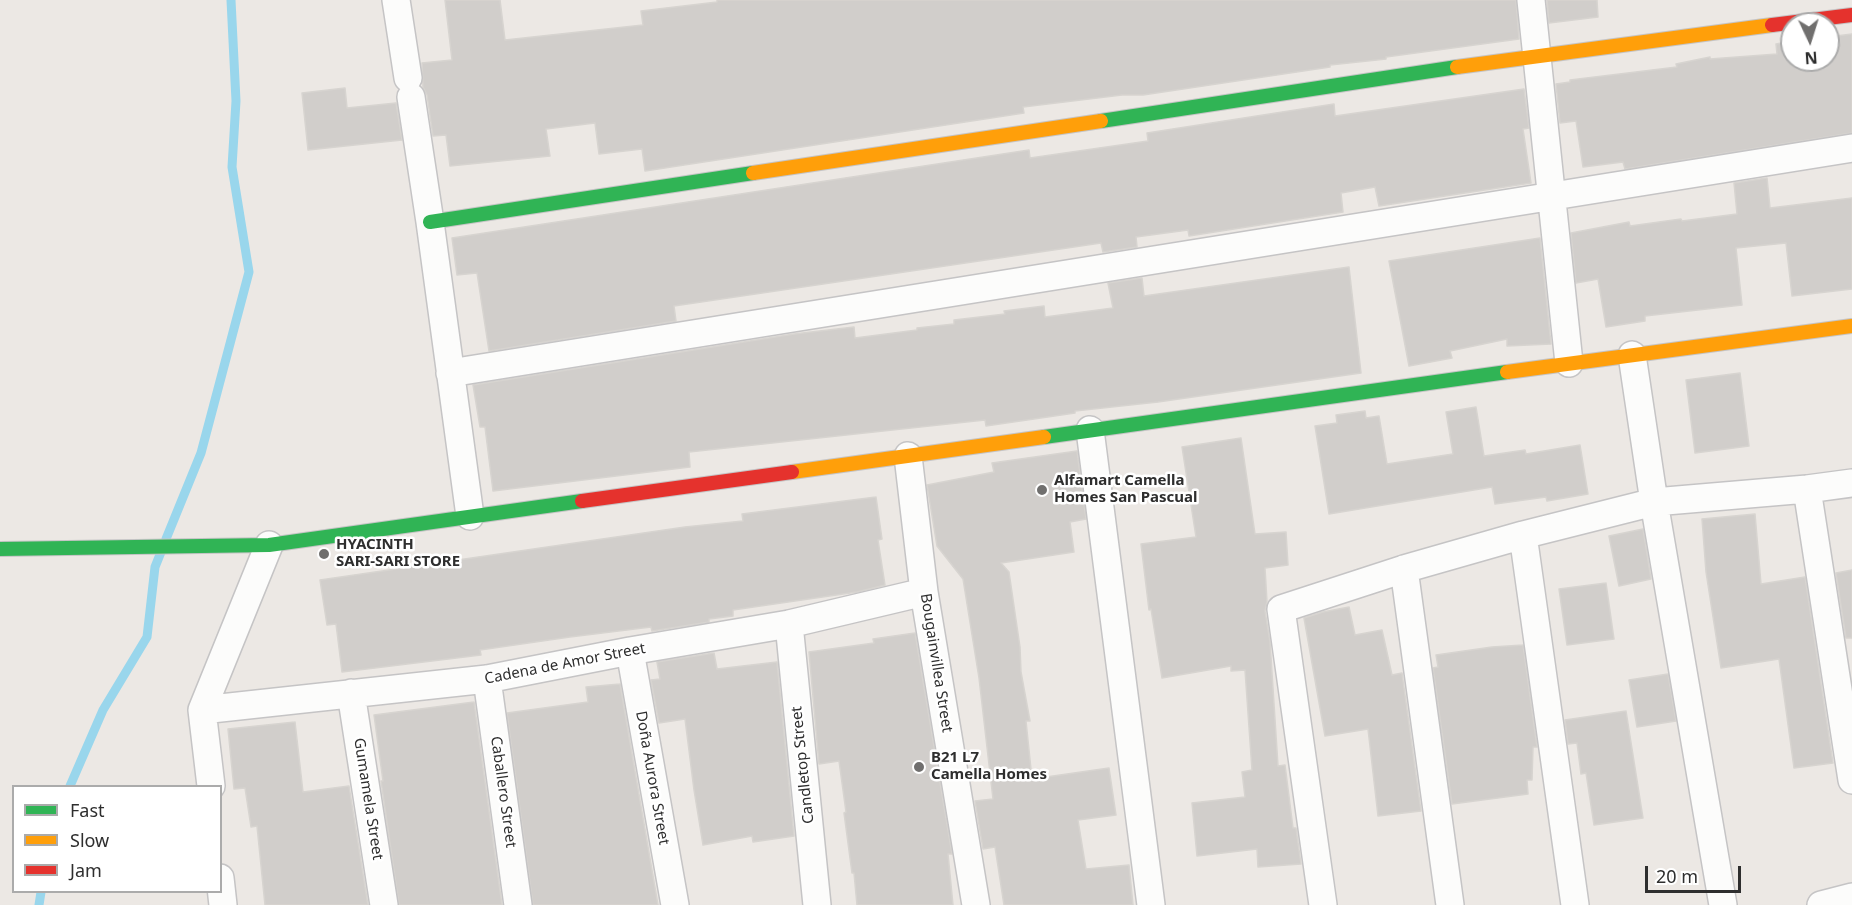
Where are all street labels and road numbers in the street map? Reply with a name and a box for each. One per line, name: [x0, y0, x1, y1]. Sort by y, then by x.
street label: Bougainvillea Street: [916, 592, 956, 734]
street label: Cadena de Amor Street: [483, 640, 647, 688]
street label: Candletop Street: [788, 705, 818, 825]
street label: Doña Aurora Street: [631, 710, 673, 846]
street label: Caballero Street: [486, 735, 520, 849]
street label: Gumamela Street: [349, 737, 387, 861]

